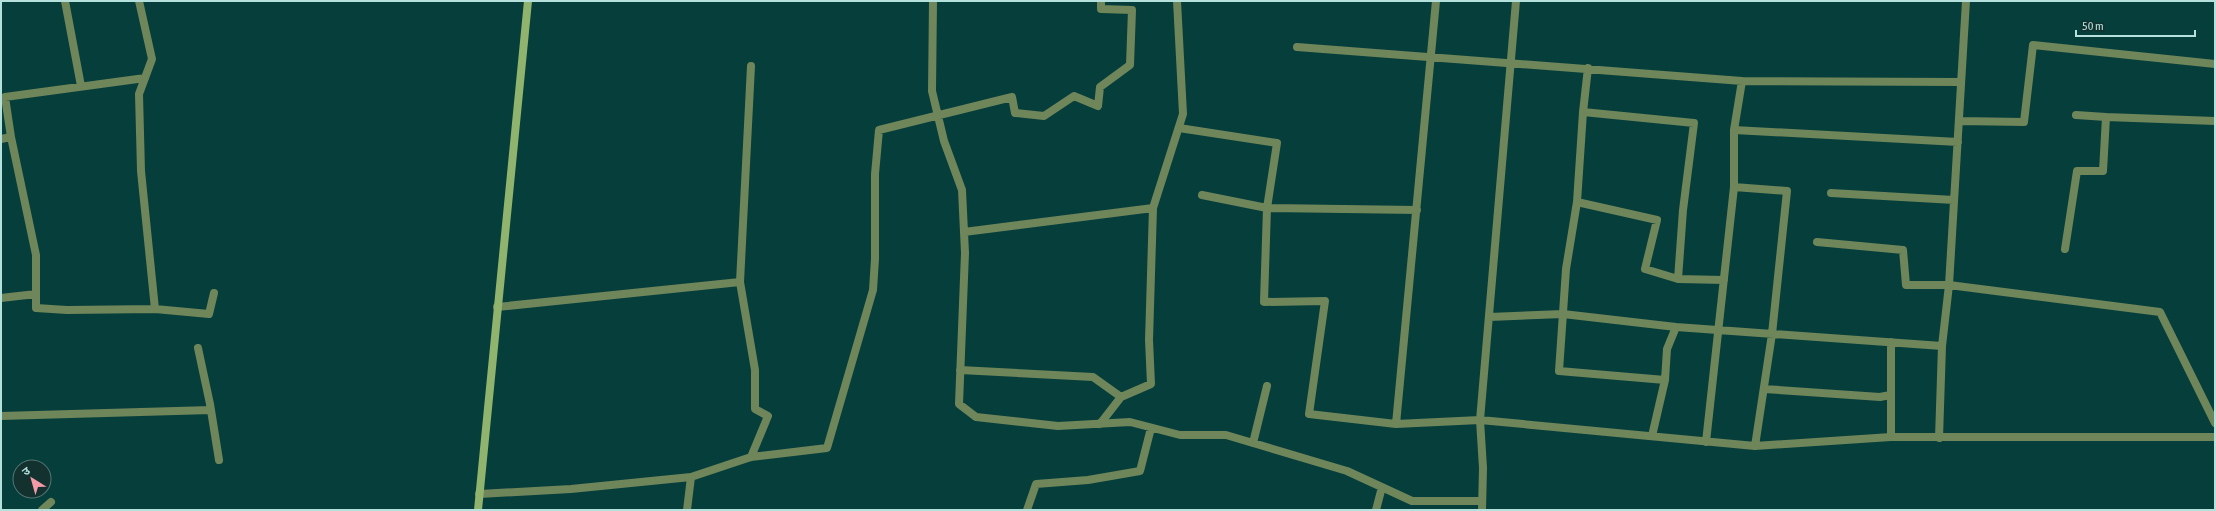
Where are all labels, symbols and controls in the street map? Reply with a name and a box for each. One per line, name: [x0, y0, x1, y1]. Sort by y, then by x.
scale bar: [2076, 12, 2195, 38]
text: 50 m: [2082, 19, 2104, 33]
north arrow: [12, 459, 52, 499]
text: उ: [20, 464, 33, 478]

